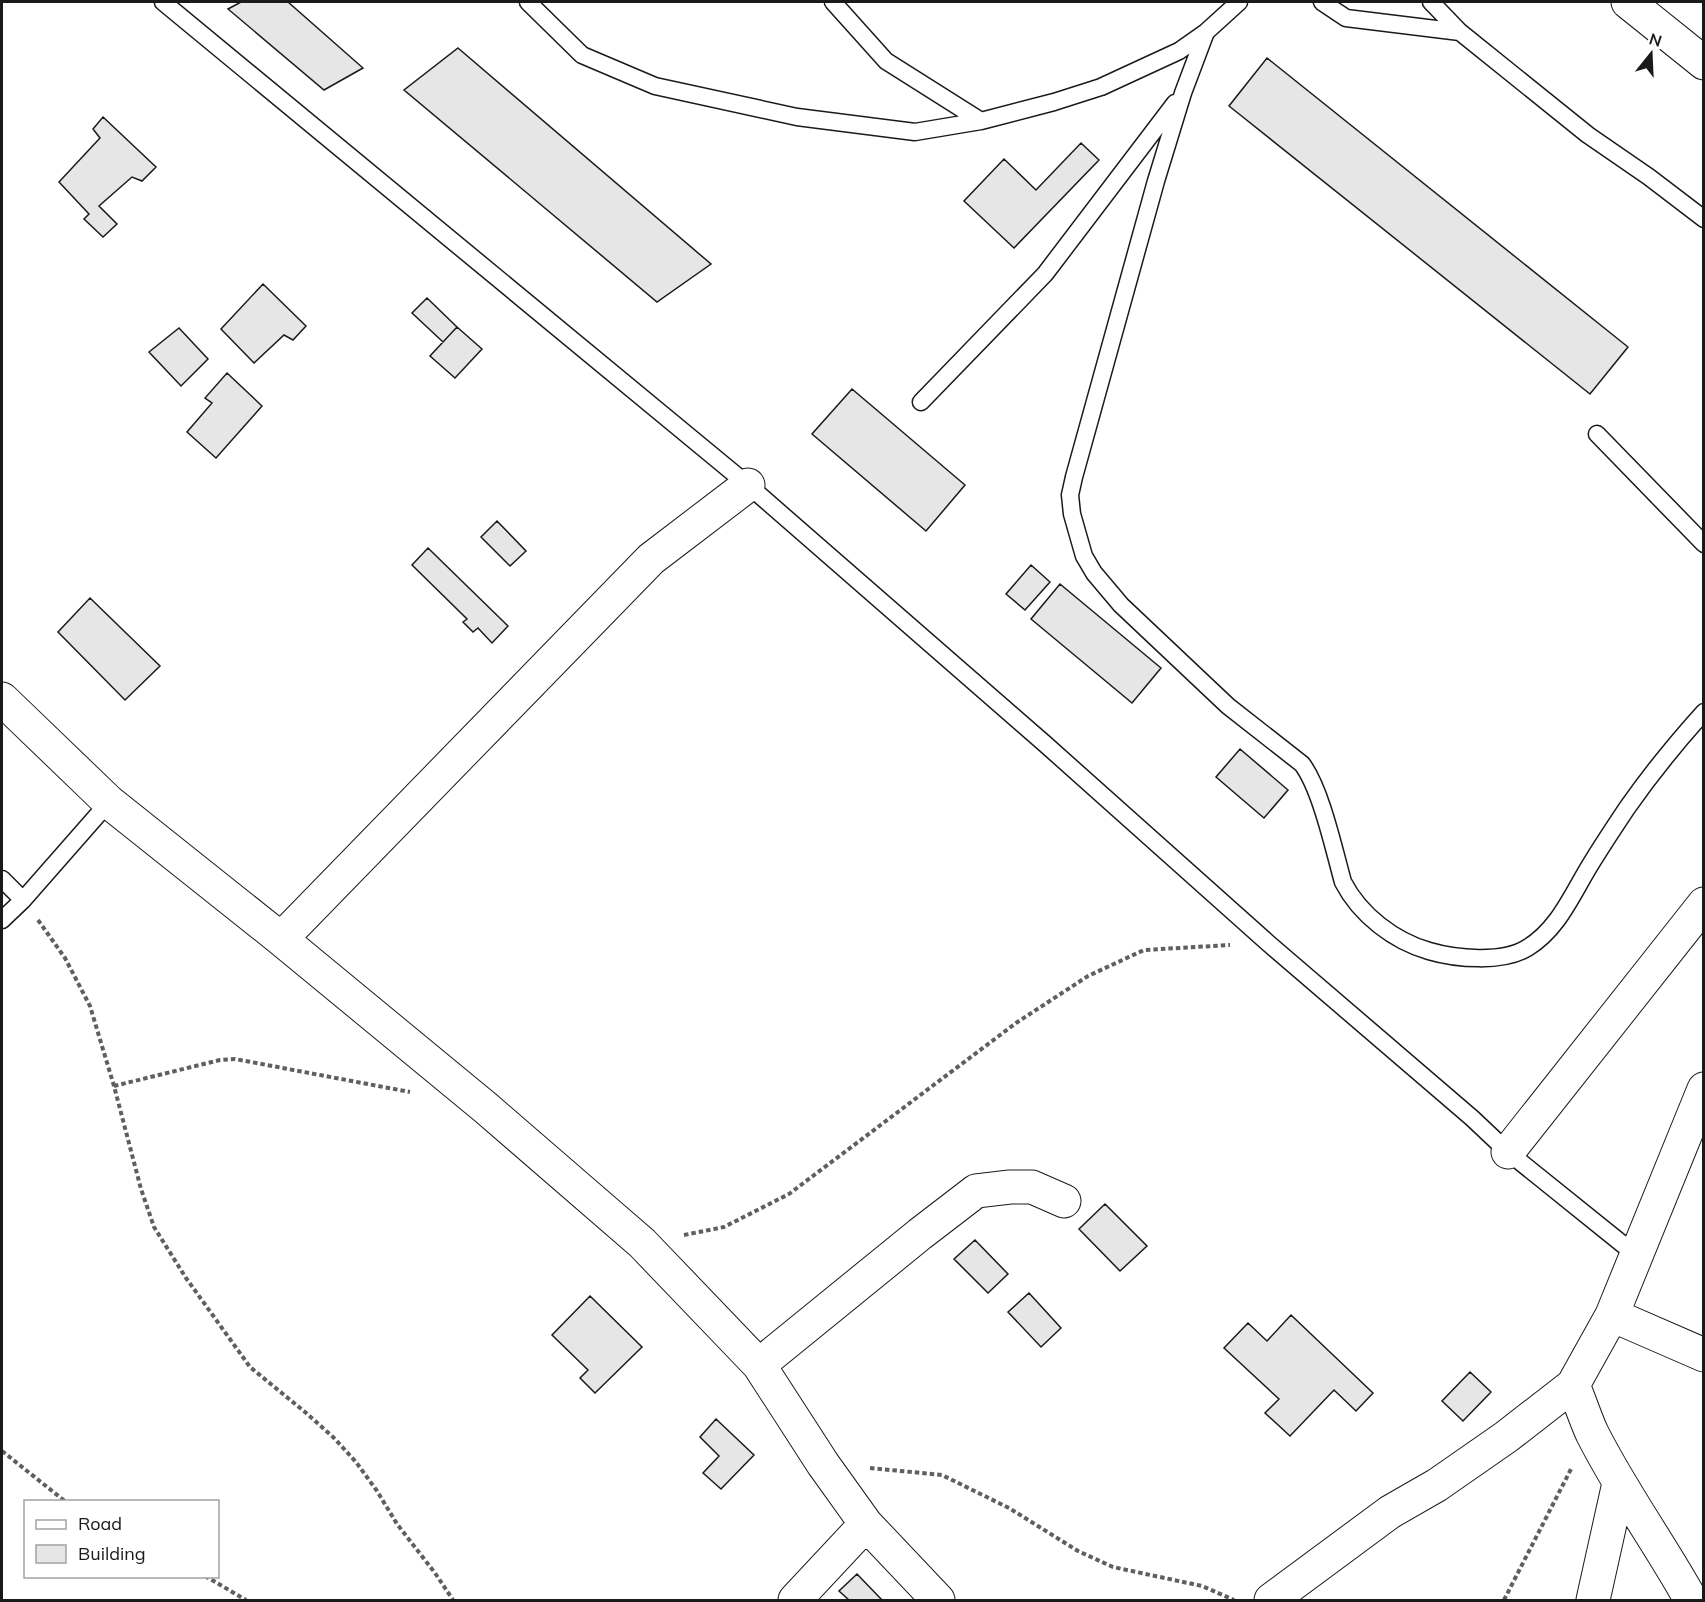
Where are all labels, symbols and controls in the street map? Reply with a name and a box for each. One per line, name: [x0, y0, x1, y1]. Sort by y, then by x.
north arrow: [1621, 24, 1681, 84]
text: N: [1647, 28, 1664, 51]
legend: [24, 1500, 219, 1578]
text: Road: [78, 1512, 122, 1535]
text: Building: [78, 1542, 146, 1565]

